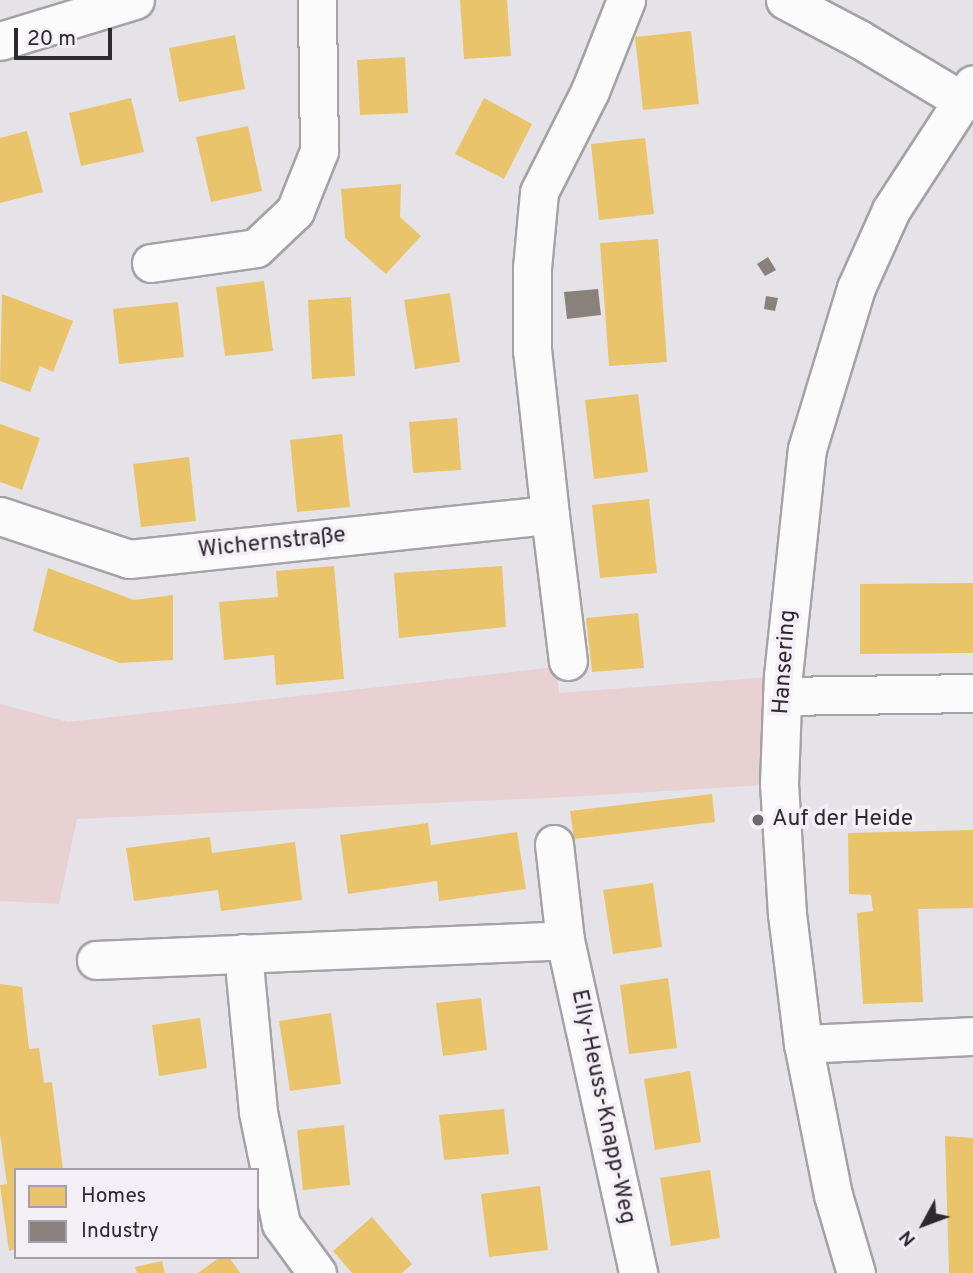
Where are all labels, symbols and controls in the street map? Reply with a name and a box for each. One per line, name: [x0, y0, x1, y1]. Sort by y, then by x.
scale bar: [18, 14, 116, 58]
text: 20 m: [27, 26, 76, 53]
street label: Wichernstraße: [197, 523, 347, 565]
street label: Hansering: [769, 609, 803, 715]
place label: Auf der Heide: [772, 806, 913, 834]
marker: Auf der Heide: [750, 812, 766, 828]
street label: Elly-Heuss-Knapp-Weg: [564, 987, 640, 1227]
legend: [14, 1168, 259, 1259]
text: Homes: [81, 1183, 146, 1210]
north arrow: [889, 1189, 959, 1259]
text: Industry: [81, 1218, 159, 1245]
text: N: [895, 1225, 922, 1251]

